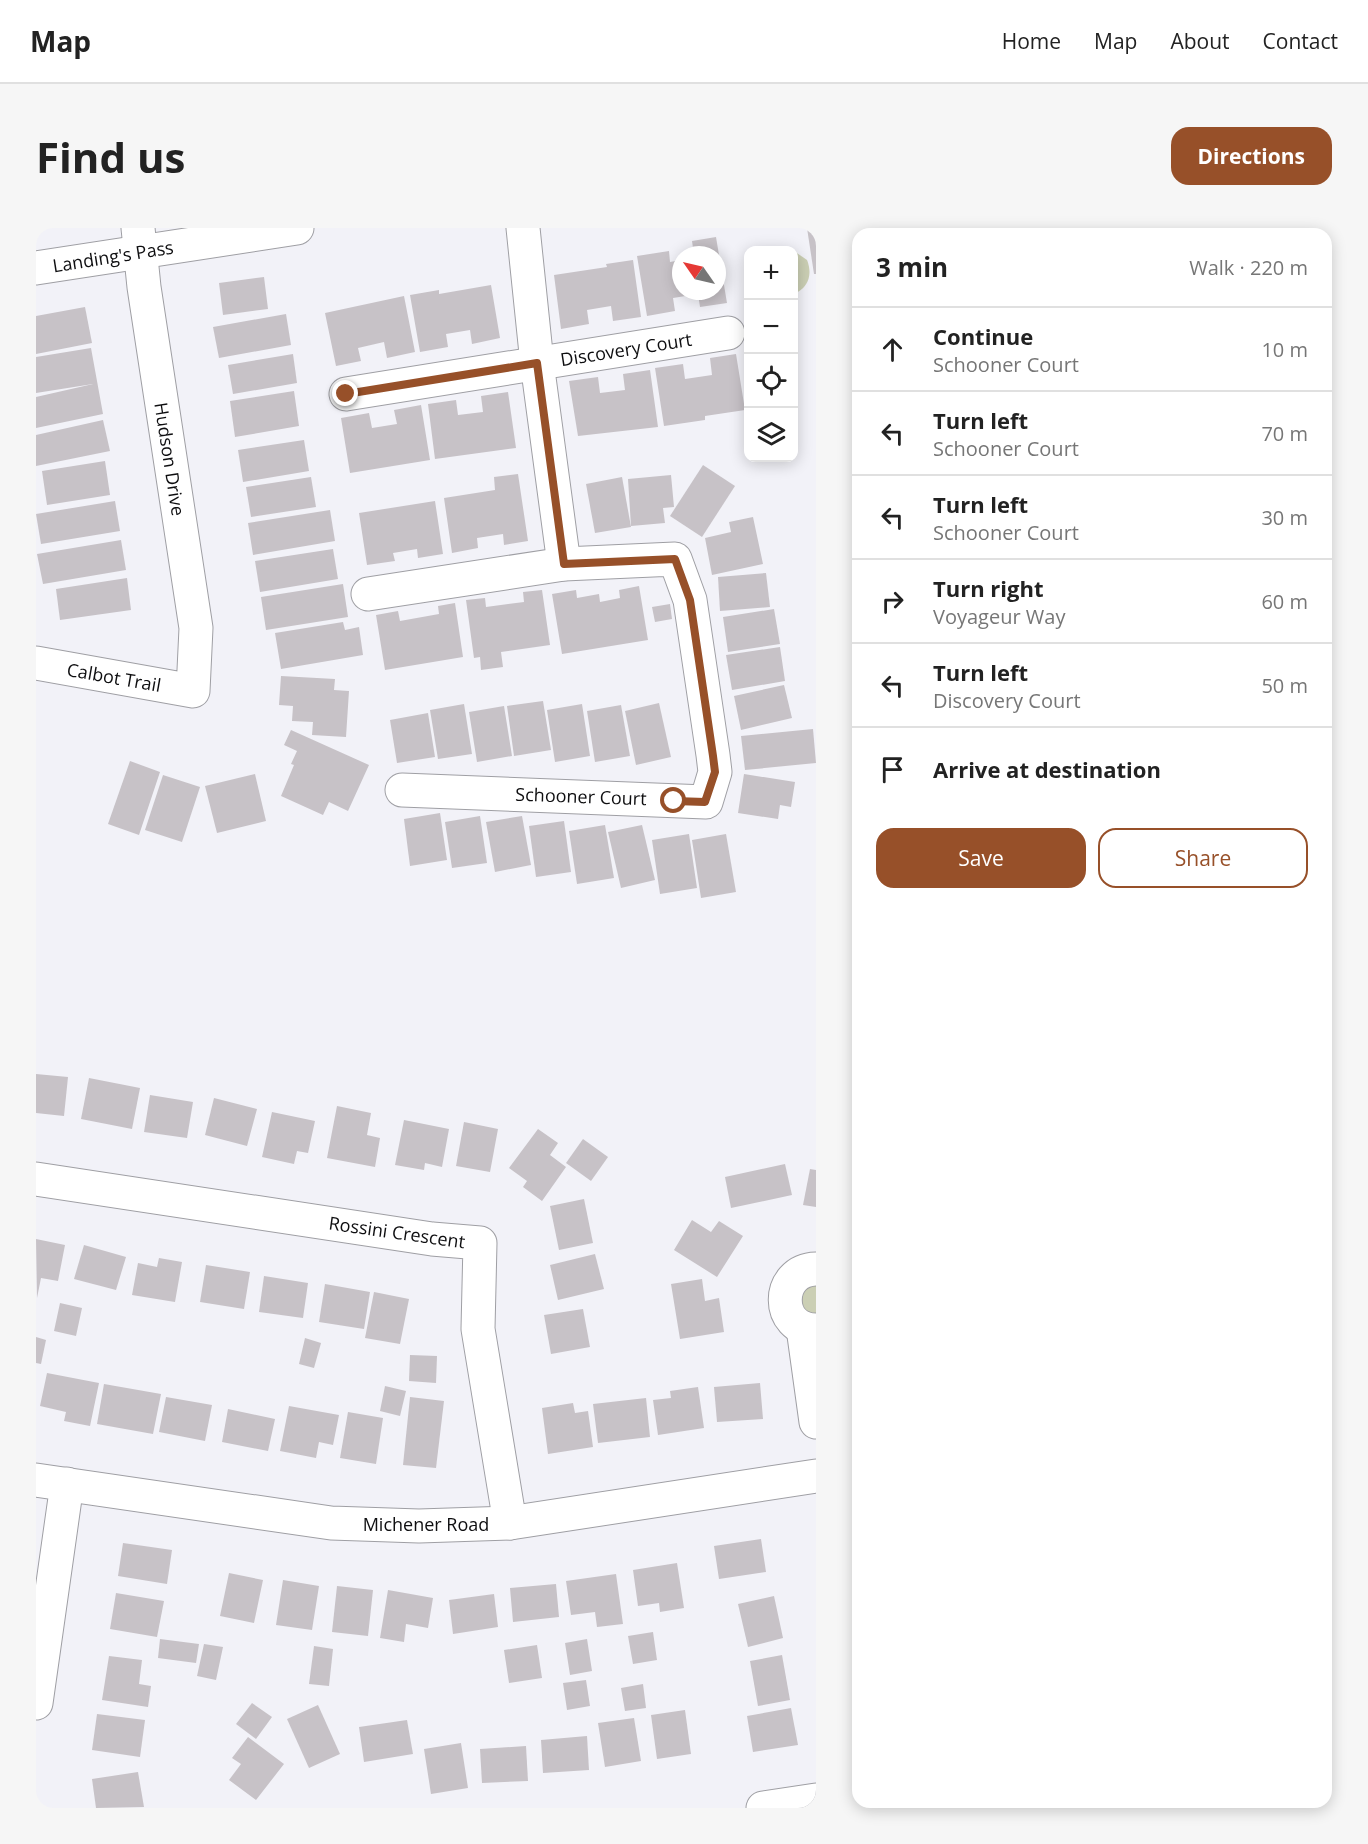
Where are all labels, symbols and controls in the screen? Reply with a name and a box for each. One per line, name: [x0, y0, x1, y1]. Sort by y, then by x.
text: Map: [30, 22, 91, 60]
text: Home: [1002, 27, 1061, 55]
text: Map: [1094, 27, 1137, 55]
text: About: [1170, 27, 1230, 55]
text: Contact: [1263, 27, 1338, 55]
button: Directions: [1171, 127, 1332, 185]
text: Find us: [36, 128, 185, 185]
street label: Landing's Pass: [51, 235, 175, 277]
north arrow: [672, 246, 726, 300]
map controls: [744, 246, 798, 462]
button: +: [744, 246, 798, 300]
text: 3 min: [876, 249, 948, 285]
text: Walk · 220 m: [1189, 254, 1308, 281]
button: −: [744, 300, 798, 354]
text: Continue: [933, 321, 1033, 351]
street label: Discovery Court: [559, 327, 693, 371]
icon: ahead: [876, 333, 909, 366]
text: 10 m: [1261, 336, 1308, 363]
text: Schooner Court: [933, 351, 1079, 378]
button: locate: [744, 354, 798, 408]
route end: [332, 380, 358, 406]
street label: Hudson Drive: [149, 401, 191, 517]
text: Turn left: [933, 405, 1028, 435]
button: layers: [744, 408, 798, 462]
icon: left: [876, 417, 909, 450]
text: 70 m: [1261, 420, 1308, 447]
text: Schooner Court: [933, 435, 1079, 462]
text: Turn left: [933, 489, 1028, 519]
icon: left: [876, 501, 909, 534]
text: 30 m: [1261, 504, 1308, 531]
text: Schooner Court: [933, 519, 1079, 546]
text: Turn right: [933, 573, 1044, 603]
icon: right: [876, 585, 909, 618]
text: 60 m: [1261, 588, 1308, 615]
text: Voyageur Way: [933, 603, 1065, 630]
street label: Calbot Trail: [65, 657, 163, 697]
text: Turn left: [933, 657, 1028, 687]
icon: left: [876, 669, 909, 702]
text: 50 m: [1261, 672, 1308, 699]
text: Discovery Court: [933, 687, 1081, 714]
icon: arrive: [876, 753, 909, 786]
text: Arrive at destination: [933, 754, 1161, 784]
street label: Schooner Court: [515, 782, 647, 810]
route start: [660, 787, 686, 813]
button: Save: [876, 828, 1086, 888]
button: Share: [1098, 828, 1308, 888]
street label: Rossini Crescent: [327, 1211, 467, 1253]
street label: Michener Road: [363, 1512, 489, 1536]

